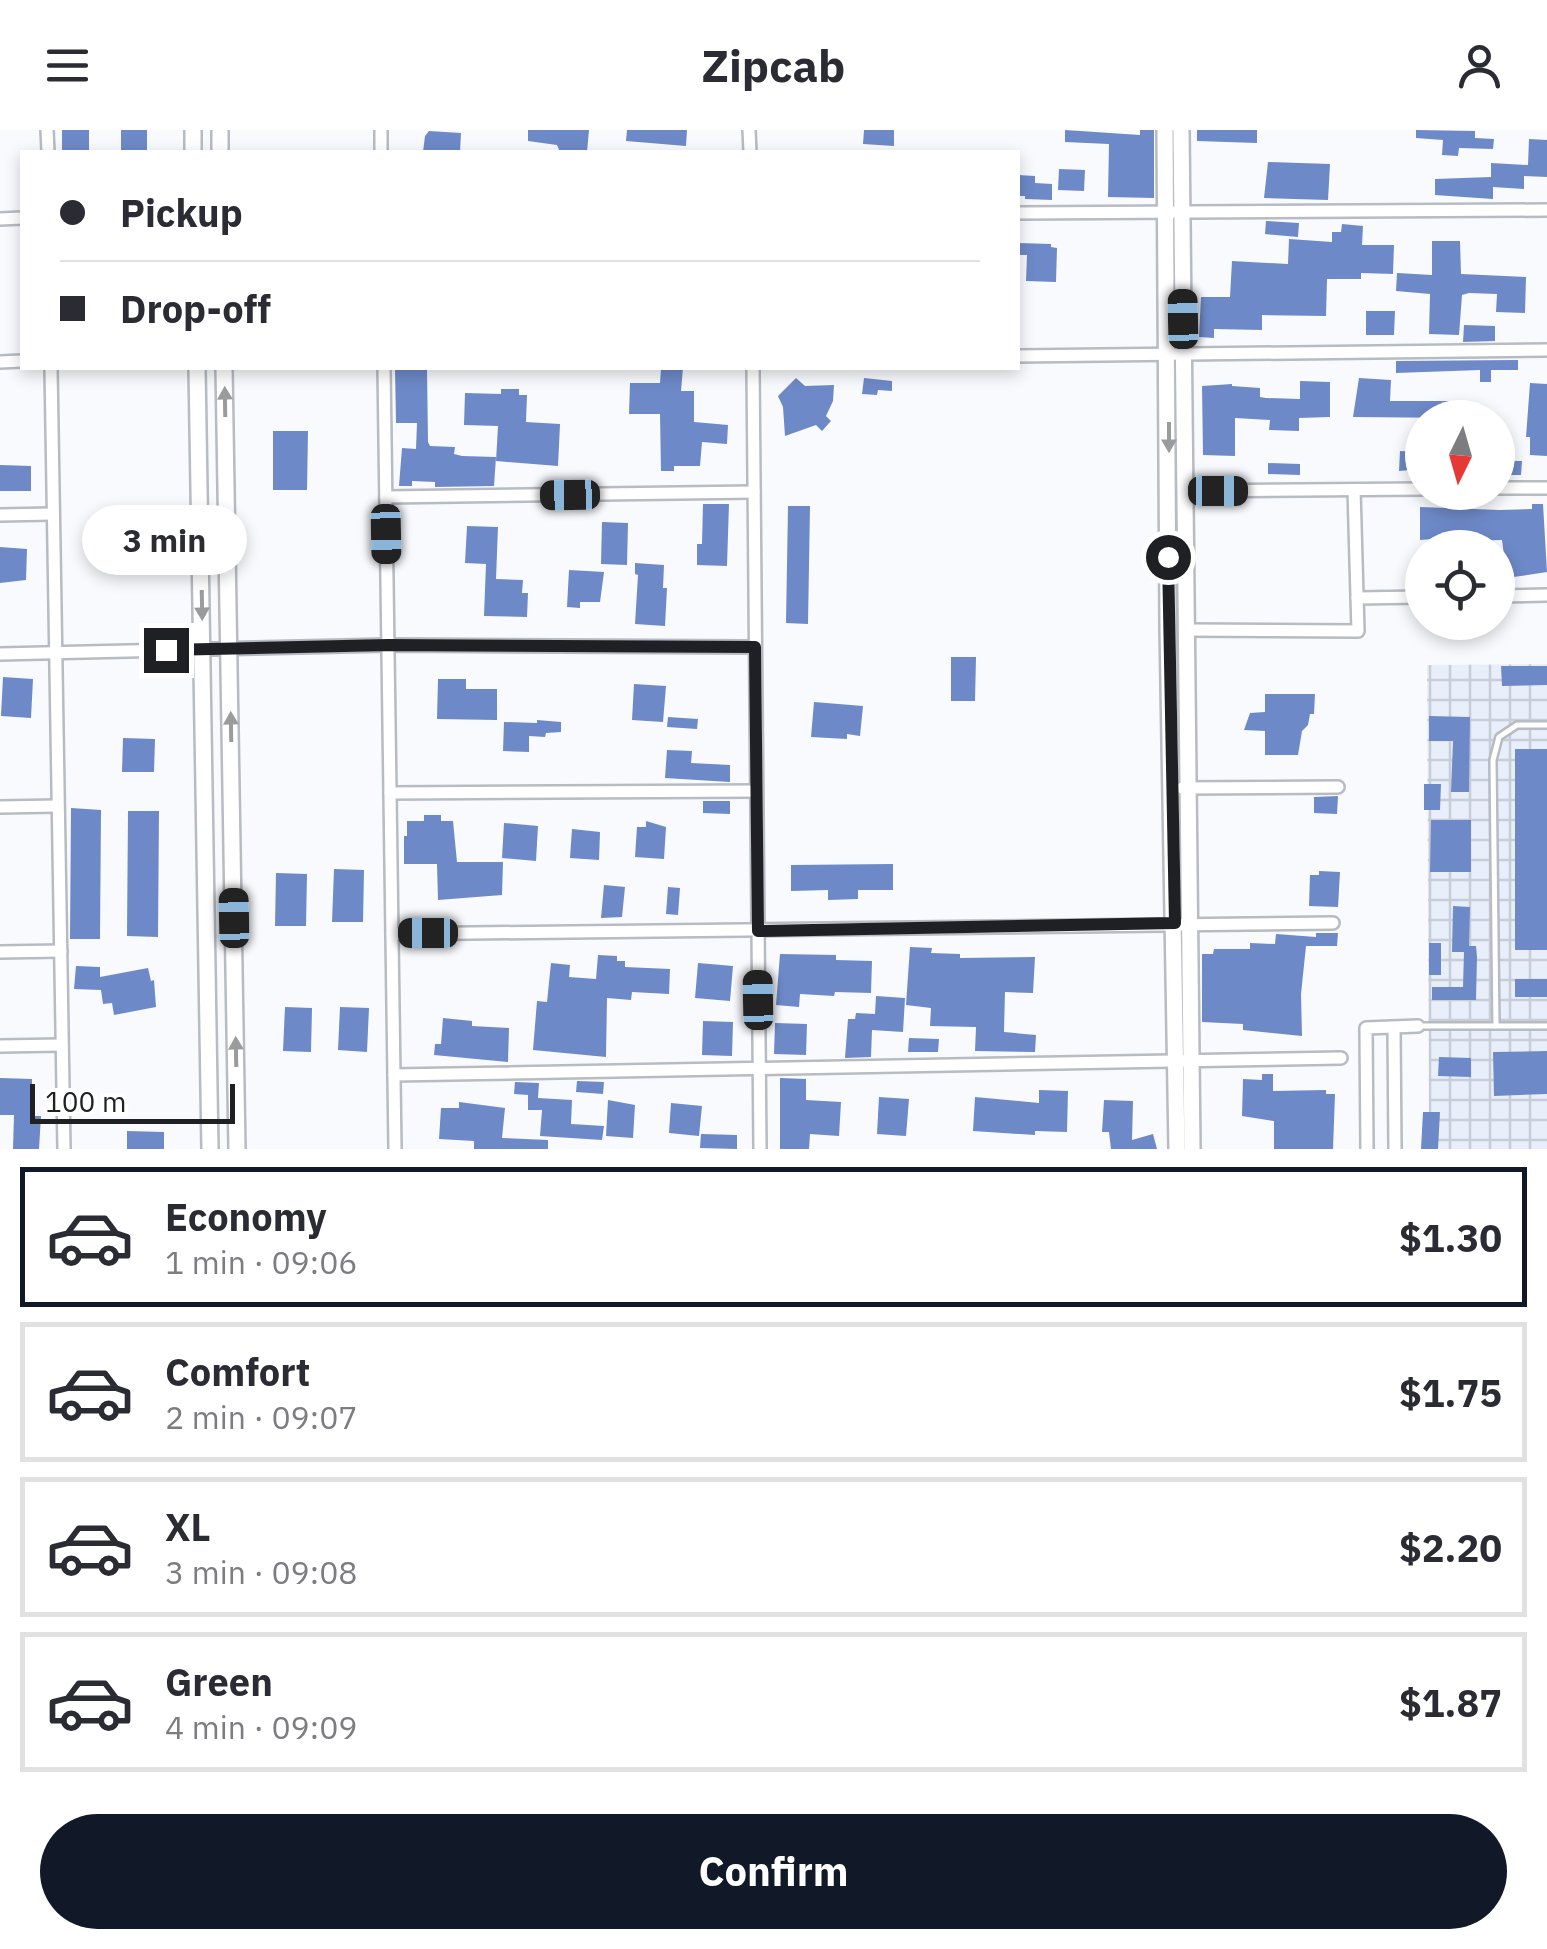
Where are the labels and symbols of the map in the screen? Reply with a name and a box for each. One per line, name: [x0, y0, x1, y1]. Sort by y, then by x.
car: [1167, 289, 1199, 349]
one-way arrow: [217, 385, 233, 417]
north arrow: [1405, 400, 1515, 510]
one-way arrow: [1161, 422, 1177, 454]
car: [1188, 476, 1248, 506]
car: [540, 479, 600, 511]
car: [370, 504, 402, 564]
callout: 3 min: [84, 505, 248, 575]
route start: [1146, 535, 1191, 580]
one-way arrow: [194, 589, 210, 621]
route end: [144, 628, 189, 673]
one-way arrow: [223, 710, 239, 742]
car: [218, 888, 250, 948]
car: [398, 918, 458, 948]
car: [742, 970, 774, 1030]
one-way arrow: [228, 1035, 244, 1067]
scale bar: [30, 1079, 235, 1124]

